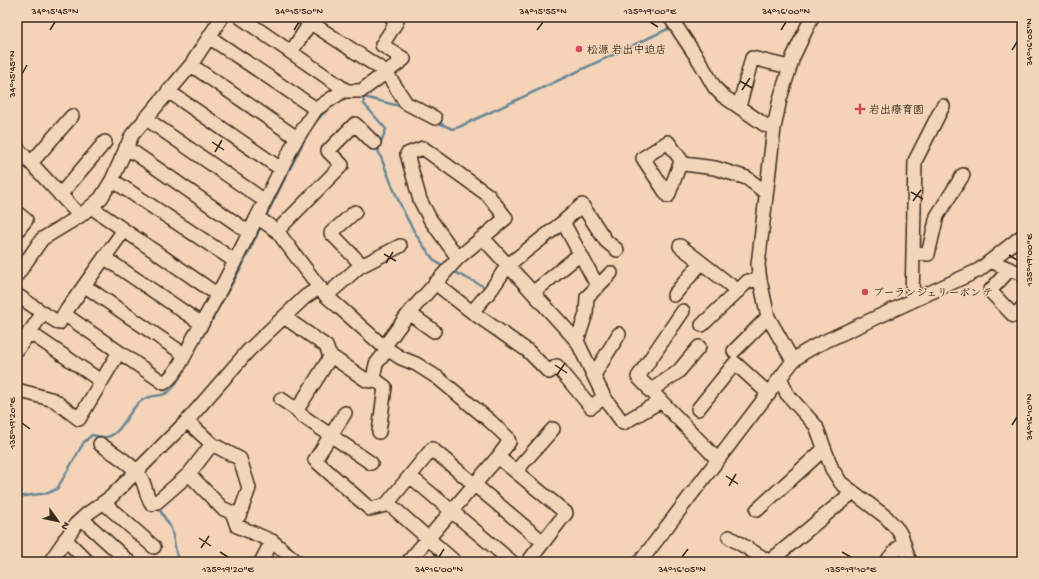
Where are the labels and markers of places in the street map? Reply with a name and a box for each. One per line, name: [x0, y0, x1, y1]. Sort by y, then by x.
marker: 松源 岩出中迫店: [574, 44, 584, 54]
place label: 松源 岩出中迫店: [587, 44, 667, 57]
marker: 岩出療育園: [854, 103, 866, 115]
place label: 岩出療育園: [869, 104, 924, 117]
marker: ブーランジェリーボンテ: [860, 287, 870, 297]
place label: ブーランジェリーボンテ: [873, 287, 993, 300]

